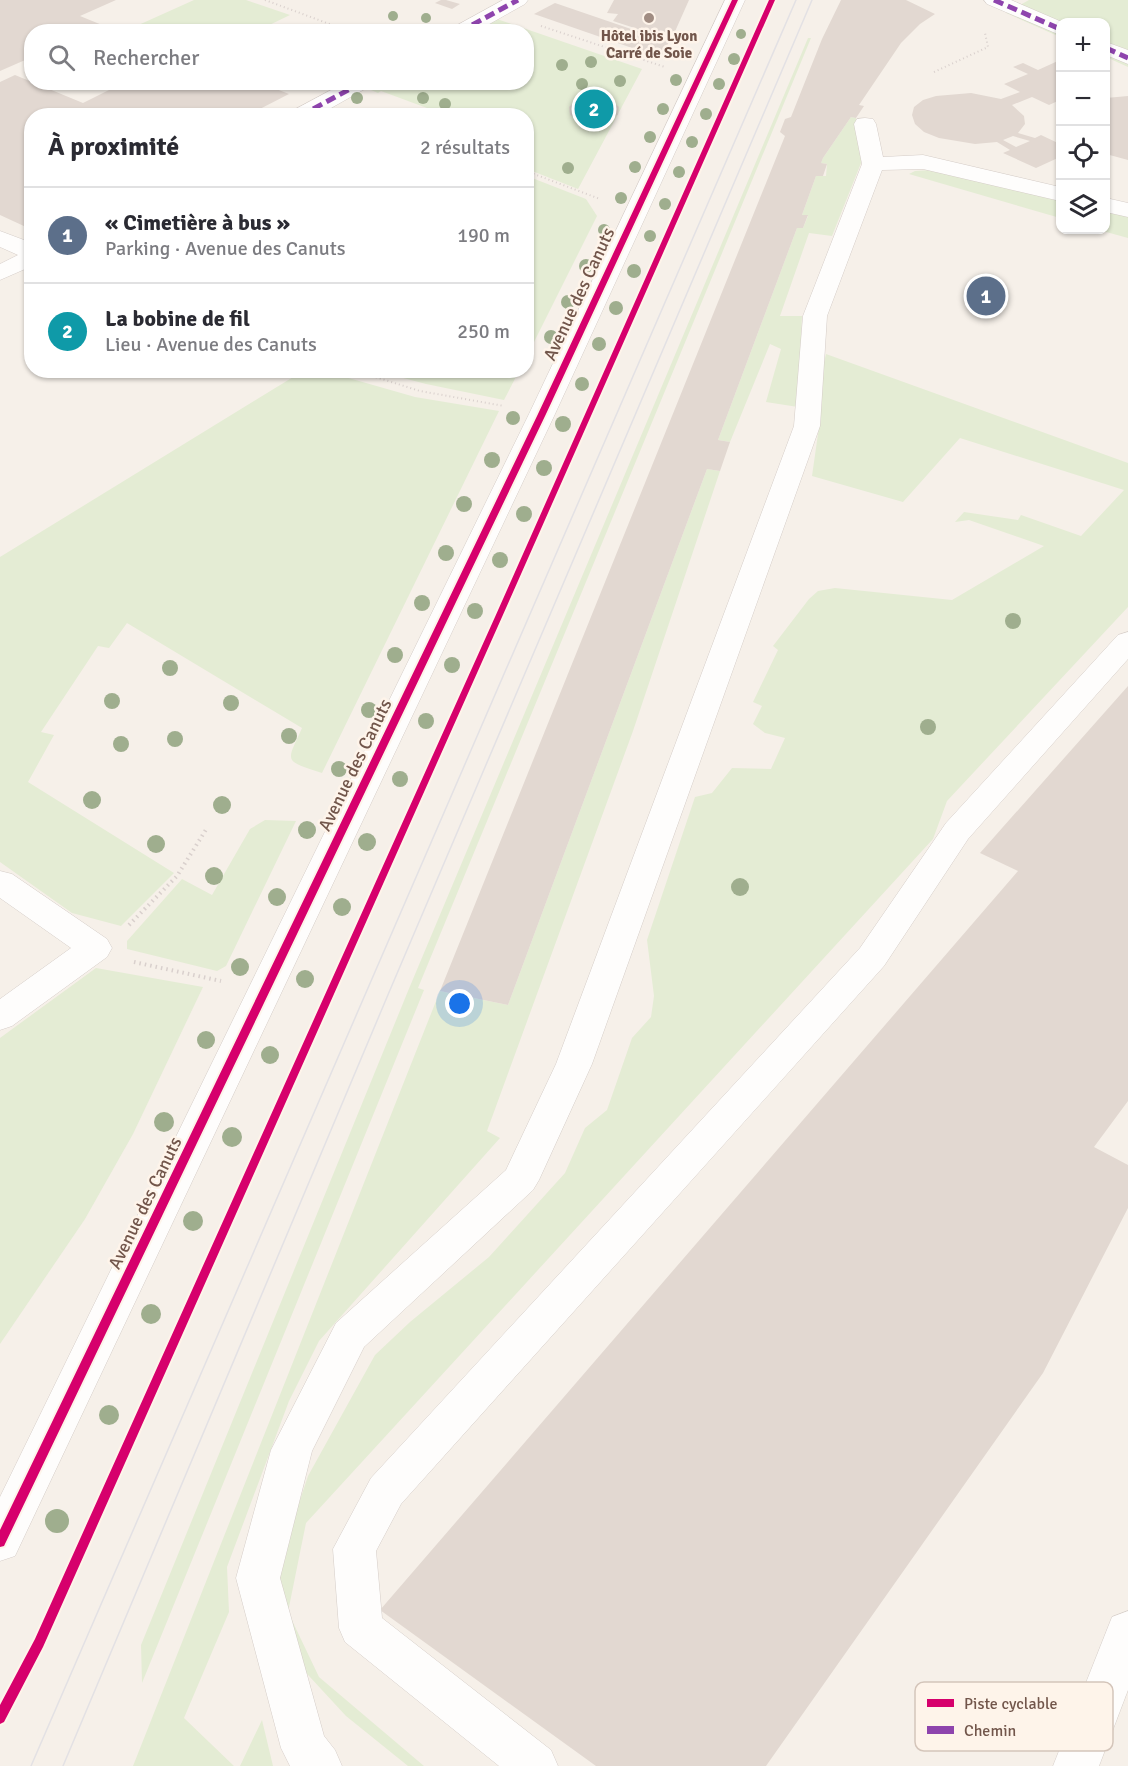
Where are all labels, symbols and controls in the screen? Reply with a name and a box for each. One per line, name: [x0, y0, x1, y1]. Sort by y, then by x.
marker: Hôtel ibis Lyon Carré de Soie: [642, 11, 656, 25]
map controls: [1056, 18, 1110, 234]
button: +: [1056, 18, 1110, 72]
search box: [24, 24, 534, 90]
place label: Hôtel ibis Lyon Carré de Soie: [601, 27, 697, 62]
icon: search: [45, 41, 78, 74]
text: Rechercher: [93, 44, 199, 71]
button: −: [1056, 72, 1110, 126]
pin: 2: [574, 86, 614, 132]
button: locate: [1056, 126, 1110, 180]
text: À proximité: [48, 131, 179, 163]
text: 2 résultats: [420, 135, 510, 160]
button: layers: [1056, 180, 1110, 234]
text: « Cimetière à bus »: [105, 209, 290, 236]
text: 1: [62, 223, 73, 248]
text: 190 m: [457, 223, 510, 248]
street label: Avenue des Canuts: [539, 224, 620, 364]
text: Parking · Avenue des Canuts: [105, 236, 346, 261]
pin: 1: [966, 274, 1006, 318]
text: La bobine de fil: [105, 305, 250, 332]
text: 2: [62, 319, 73, 344]
text: 250 m: [457, 319, 510, 344]
text: Lieu · Avenue des Canuts: [105, 332, 317, 357]
street label: Avenue des Canuts: [313, 695, 397, 835]
your location: [445, 989, 474, 1018]
street label: Avenue des Canuts: [103, 1133, 187, 1273]
legend: [915, 1682, 1113, 1751]
text: Piste cyclable: [964, 1694, 1058, 1714]
text: Chemin: [964, 1721, 1016, 1741]

